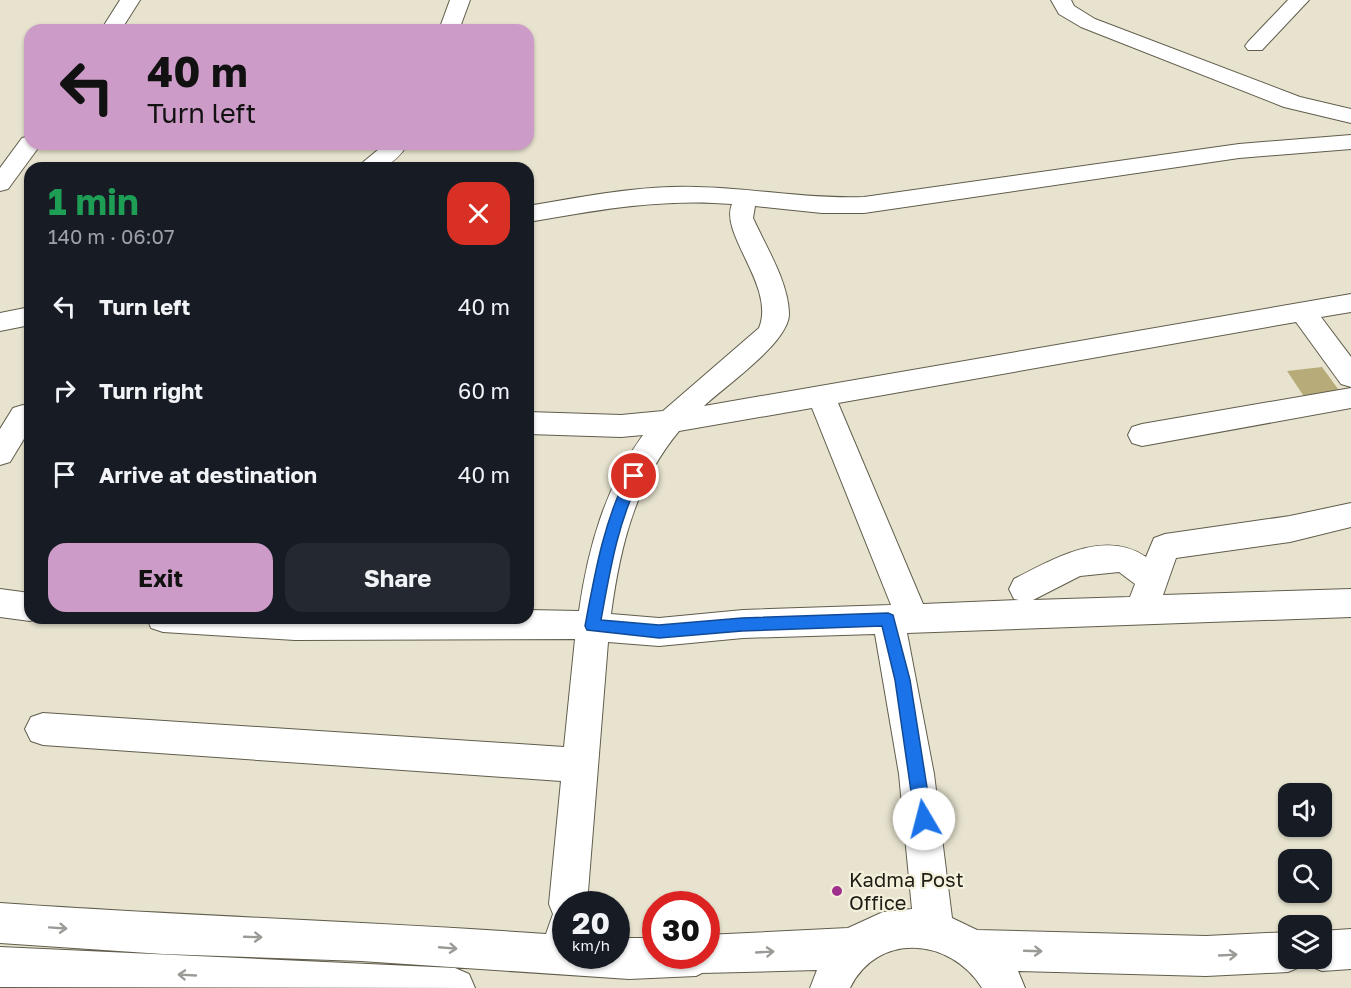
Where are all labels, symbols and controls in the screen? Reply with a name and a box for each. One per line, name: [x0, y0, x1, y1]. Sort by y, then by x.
text: 40 m: [147, 46, 248, 96]
icon: left: [48, 48, 126, 126]
text: Turn left: [147, 97, 256, 129]
text: 1 min: [48, 180, 139, 223]
button: close: [447, 182, 510, 245]
text: 140 m · 06:07: [48, 224, 175, 248]
icon: left: [48, 290, 81, 323]
text: Turn left: [99, 293, 190, 320]
text: 40 m: [458, 293, 510, 320]
icon: right: [48, 374, 81, 407]
text: Turn right: [99, 377, 203, 404]
text: 60 m: [458, 377, 510, 404]
pin: [608, 450, 659, 501]
icon: arrive: [48, 458, 81, 491]
icon: arrive: [617, 459, 650, 492]
text: Arrive at destination: [99, 461, 317, 488]
text: 40 m: [458, 461, 510, 488]
button: Exit: [48, 543, 273, 612]
button: Share: [285, 543, 510, 612]
map controls: [1278, 783, 1332, 969]
button: sound: [1278, 783, 1332, 837]
position arrow: [892, 787, 956, 851]
button: search: [1278, 849, 1332, 903]
place label: Kadma Post Office: [849, 867, 964, 914]
marker: Kadma Post Office: [830, 884, 844, 898]
speed limit sign: 30: [642, 891, 720, 969]
text: 20: [572, 905, 610, 941]
button: layers: [1278, 915, 1332, 969]
one-way arrow: [48, 922, 68, 933]
one-way arrow: [243, 932, 263, 943]
text: km/h: [572, 936, 610, 954]
one-way arrow: [437, 943, 457, 954]
one-way arrow: [1022, 946, 1042, 957]
one-way arrow: [754, 947, 774, 958]
one-way arrow: [1217, 950, 1237, 961]
one-way arrow: [177, 970, 197, 981]

